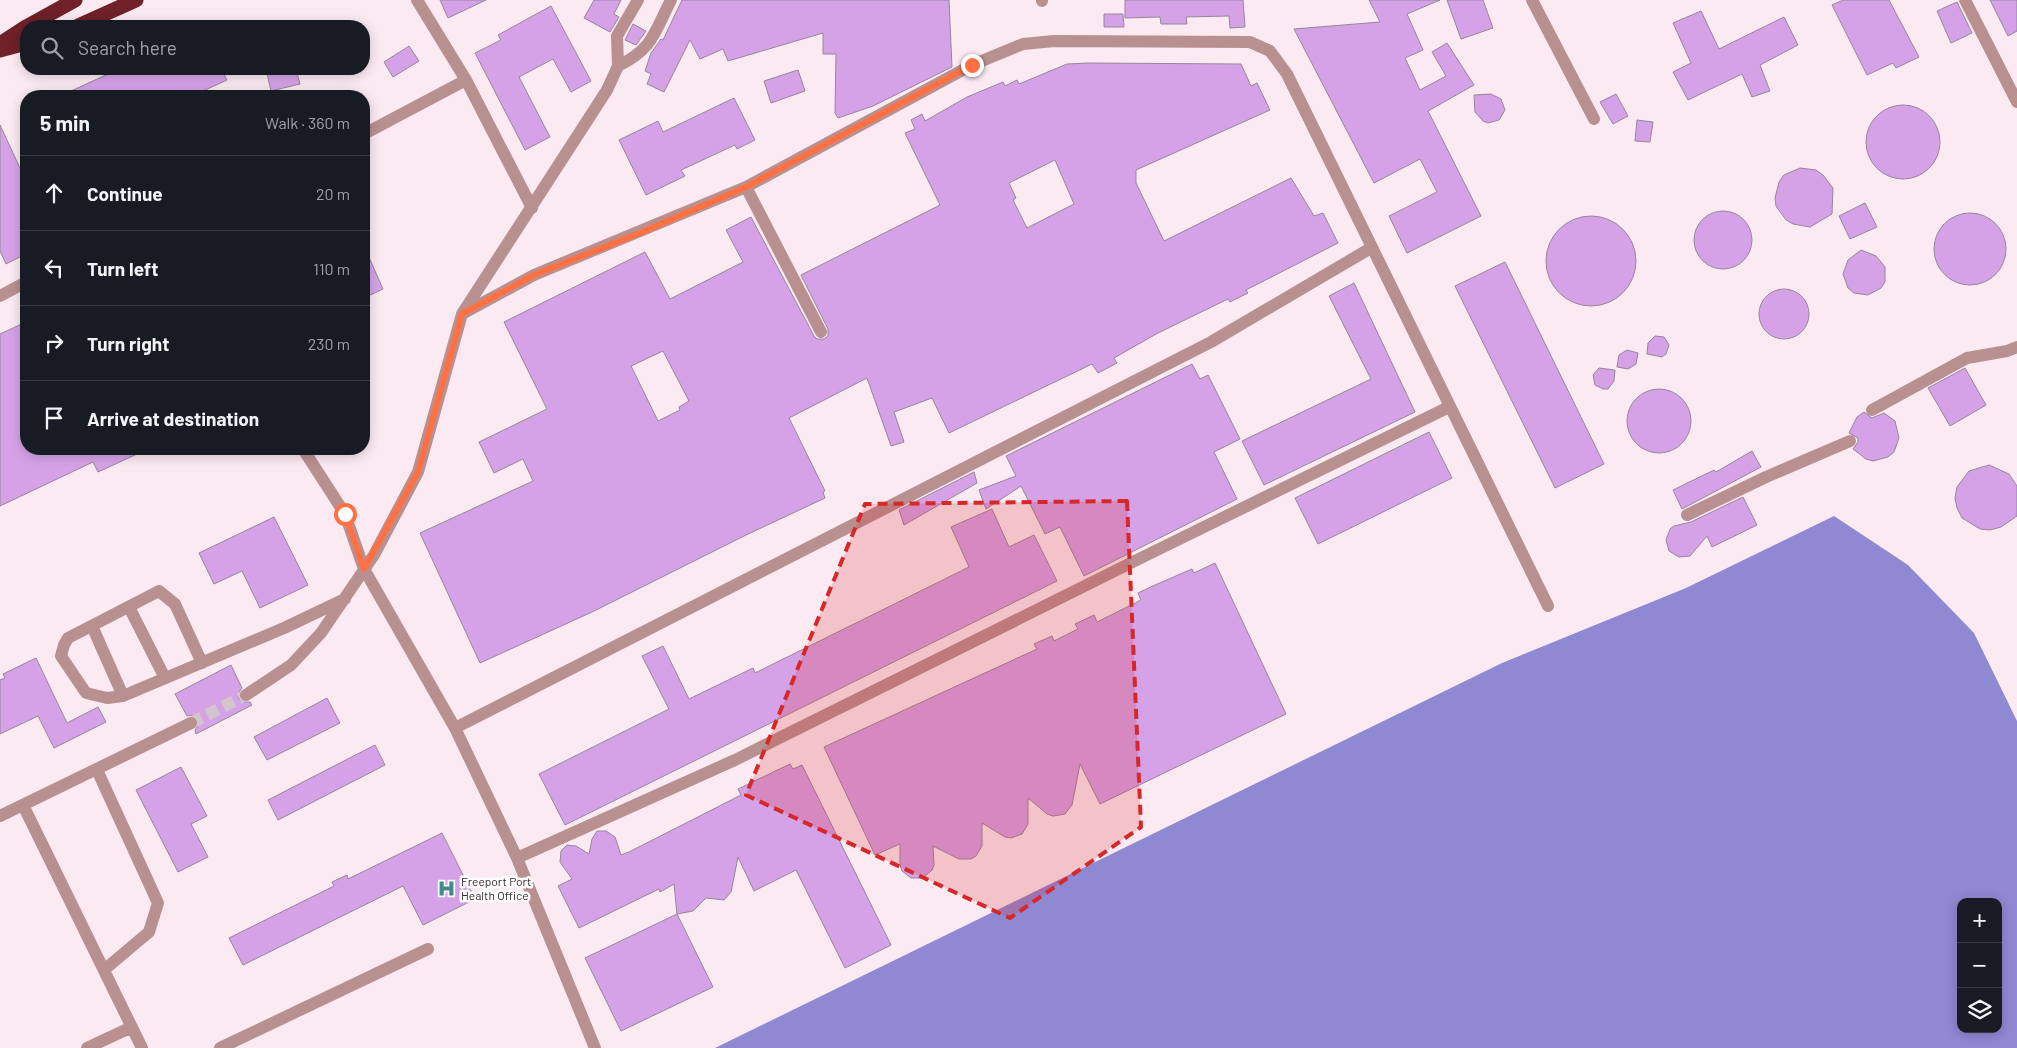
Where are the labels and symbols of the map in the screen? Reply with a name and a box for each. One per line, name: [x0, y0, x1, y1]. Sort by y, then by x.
route end: [961, 54, 984, 77]
route start: [334, 503, 357, 526]
place label: Freeport Port Health Office: [461, 874, 532, 902]
hospital icon: Freeport Port Health Office: [437, 878, 457, 898]

